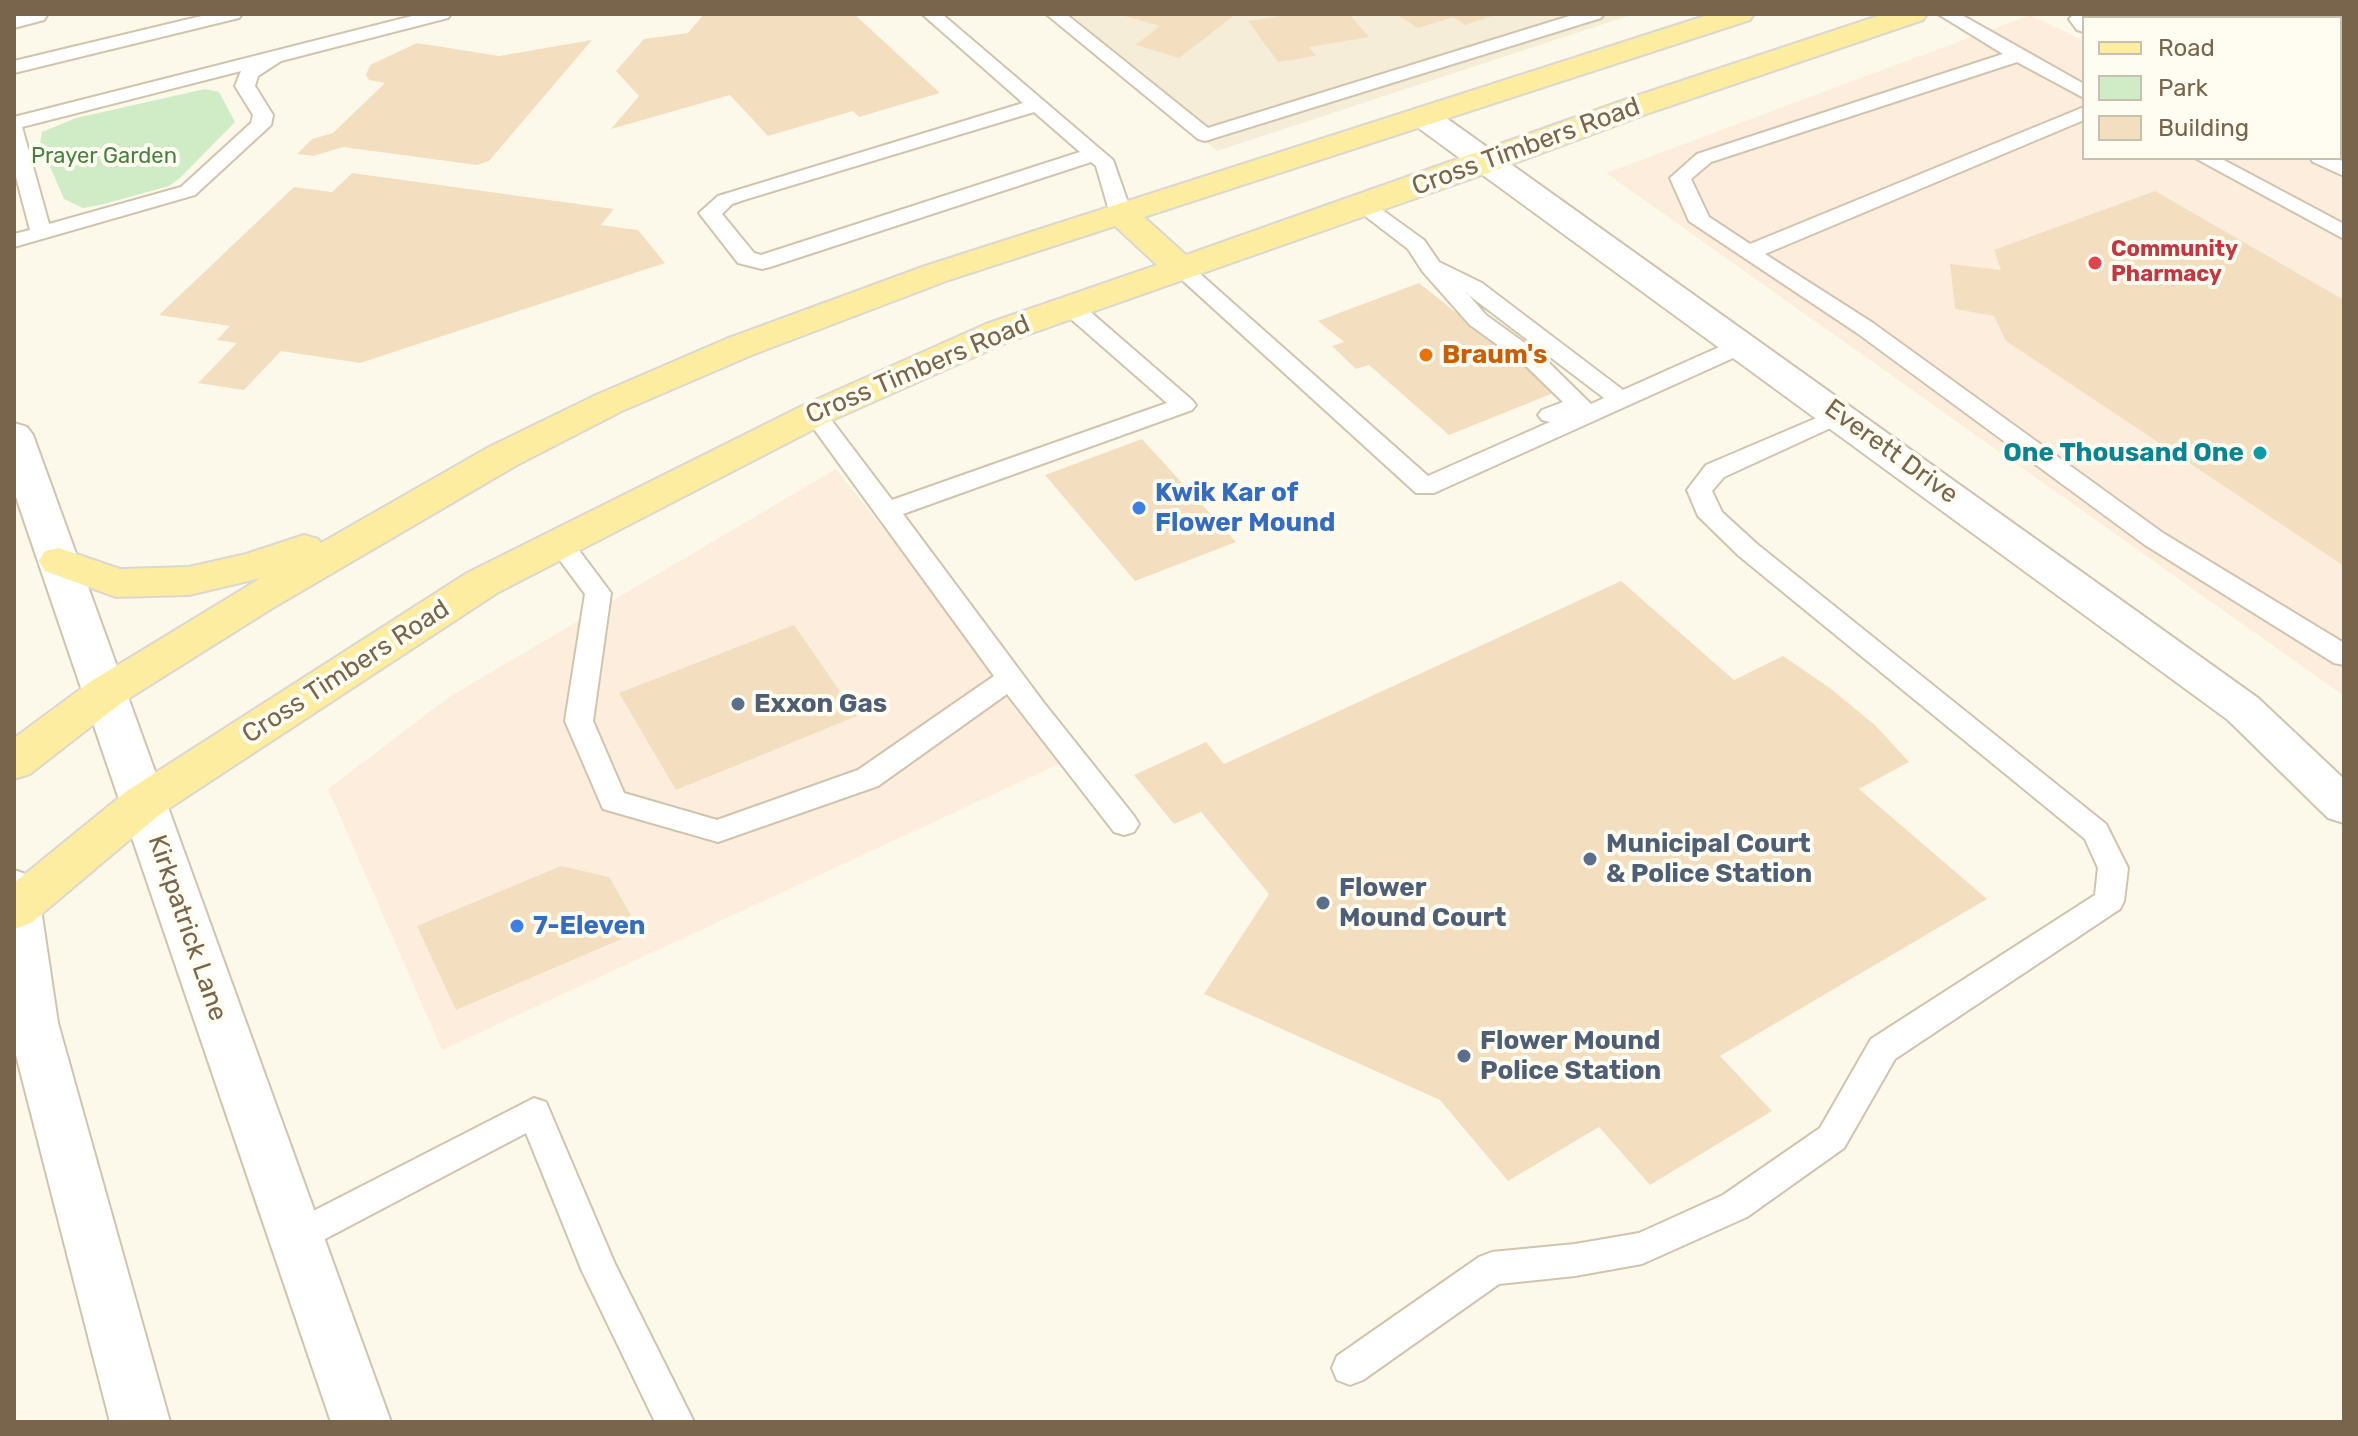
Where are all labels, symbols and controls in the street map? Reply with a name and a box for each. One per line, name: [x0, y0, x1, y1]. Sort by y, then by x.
legend: [2082, 16, 2342, 160]
text: Road: [2158, 34, 2215, 62]
text: Park: [2158, 74, 2208, 102]
street label: Cross Timbers Road: [1408, 91, 1644, 203]
text: Building: [2158, 114, 2249, 142]
park label: Prayer Garden: [31, 144, 177, 170]
place label: Community Pharmacy: [2111, 237, 2238, 288]
marker: Community Pharmacy: [2086, 254, 2104, 272]
street label: Cross Timbers Road: [801, 309, 1035, 431]
place label: Braum's: [1442, 339, 1547, 371]
marker: Braum's: [1417, 346, 1435, 364]
street label: Everett Drive: [1818, 393, 1964, 511]
place label: One Thousand One: [2003, 437, 2244, 469]
marker: One Thousand One: [2251, 444, 2269, 462]
place label: Kwik Kar of Flower Mound: [1155, 477, 1335, 538]
marker: Kwik Kar of Flower Mound: [1130, 499, 1148, 517]
street label: Cross Timbers Road: [237, 593, 455, 751]
place label: Exxon Gas: [754, 688, 887, 720]
marker: Exxon Gas: [729, 695, 747, 713]
place label: Municipal Court & Police Station: [1606, 828, 1812, 890]
street label: Kirkpatrick Lane: [141, 831, 233, 1025]
marker: Municipal Court & Police Station: [1581, 850, 1599, 868]
place label: Flower Mound Court: [1339, 872, 1506, 934]
marker: Flower Mound Court: [1314, 894, 1332, 912]
place label: 7-Eleven: [533, 910, 646, 942]
marker: 7-Eleven: [508, 917, 526, 935]
place label: Flower Mound Police Station: [1480, 1025, 1661, 1086]
marker: Flower Mound Police Station: [1455, 1047, 1473, 1065]

